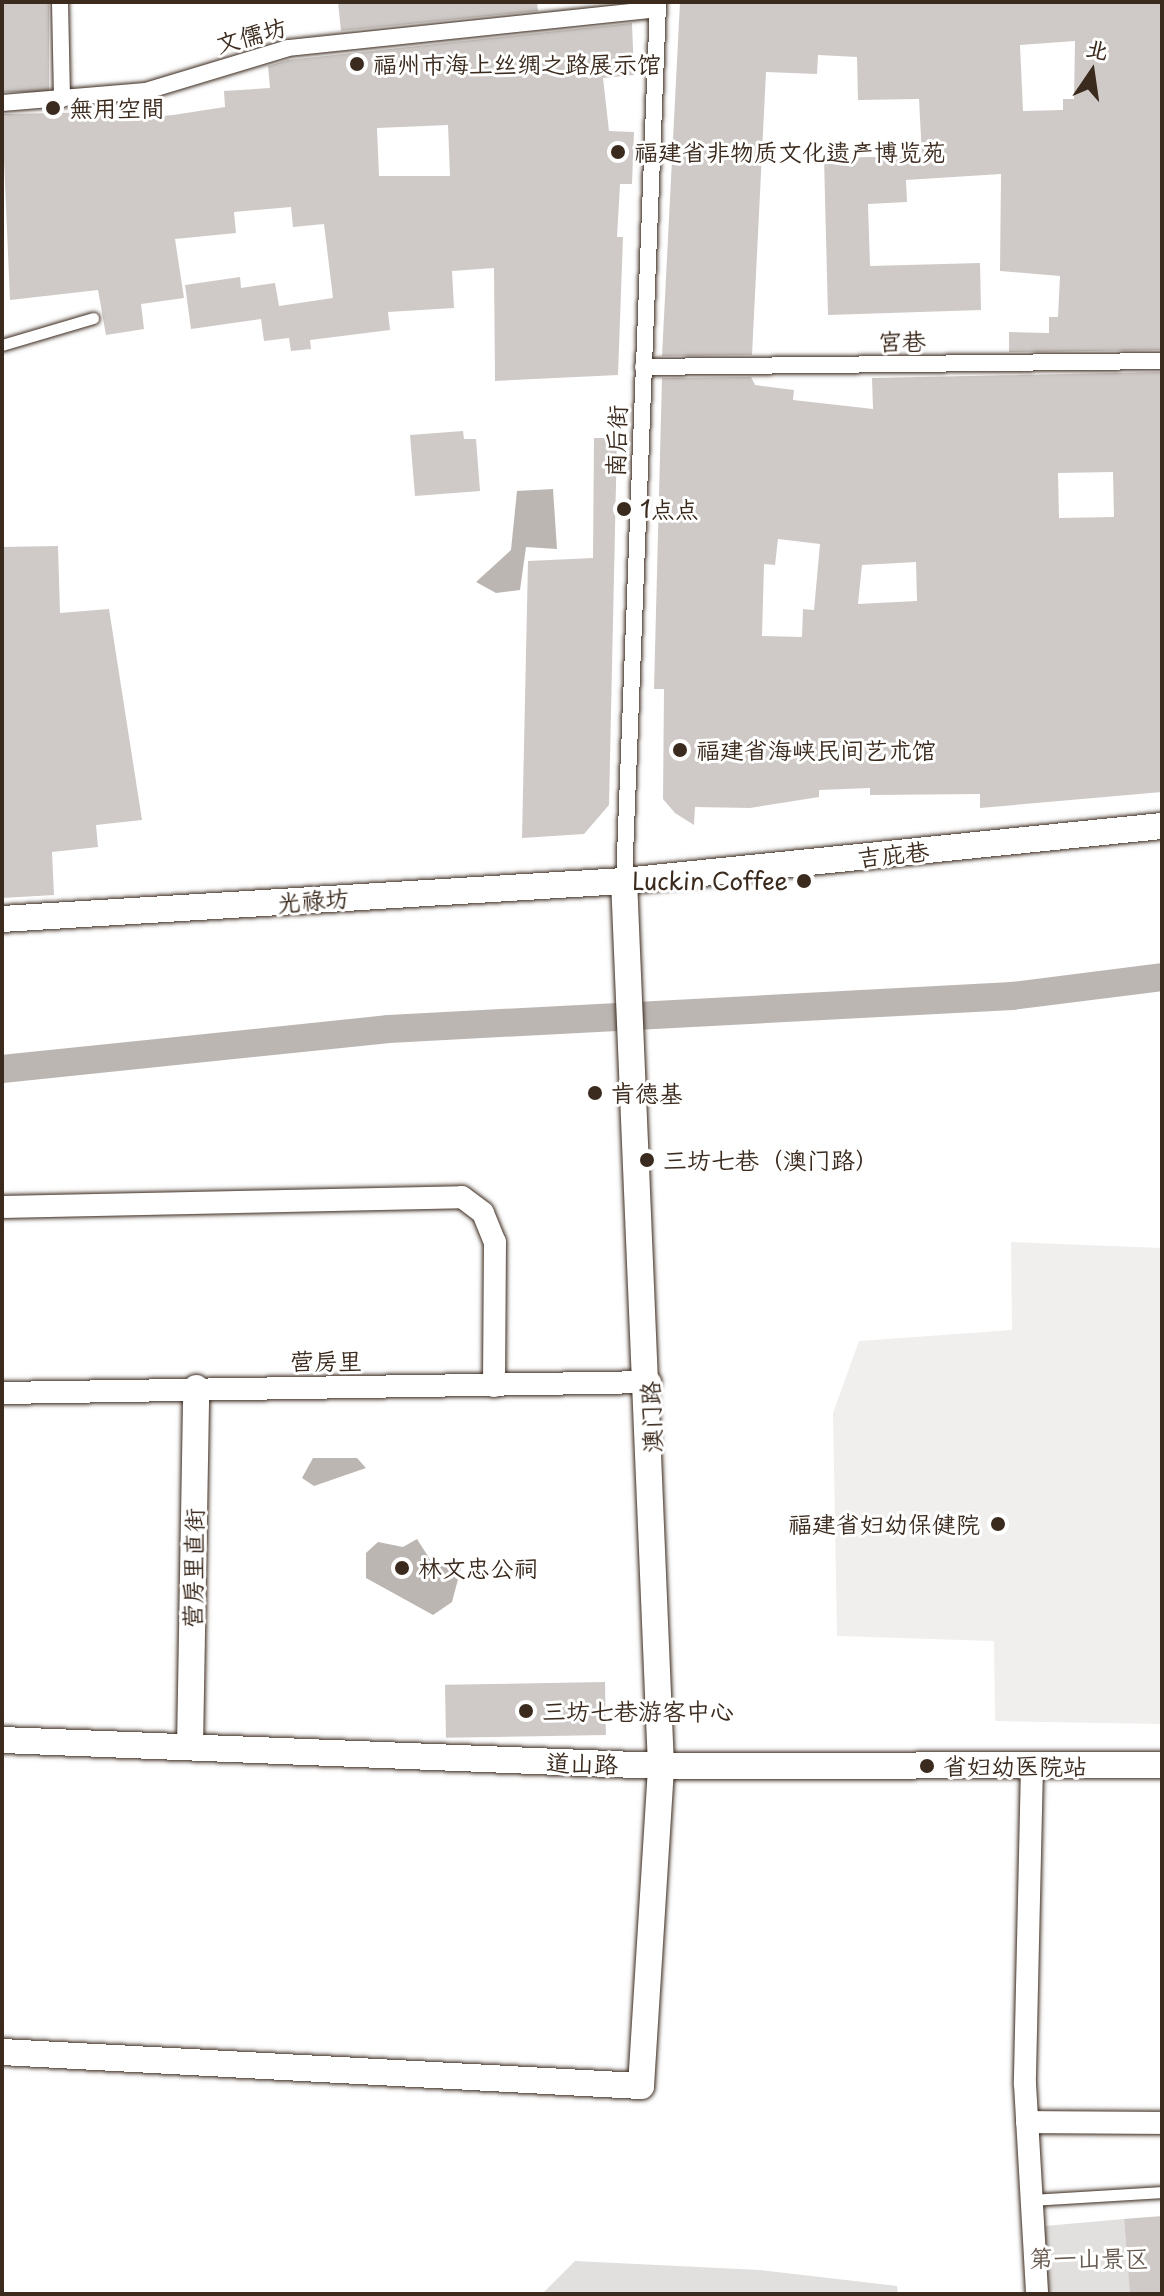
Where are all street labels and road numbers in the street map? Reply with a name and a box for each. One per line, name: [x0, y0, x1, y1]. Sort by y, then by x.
street label: 文儒坊: [212, 12, 290, 58]
street label: 宫巷: [878, 326, 926, 356]
street label: 南后街: [600, 405, 632, 477]
street label: 吉庇巷: [856, 836, 930, 872]
street label: 光禄坊: [276, 883, 350, 917]
street label: 营房里: [290, 1347, 362, 1375]
street label: 澳门路: [635, 1381, 667, 1453]
street label: 营房里直街: [178, 1508, 208, 1628]
street label: 道山路: [546, 1747, 618, 1779]

